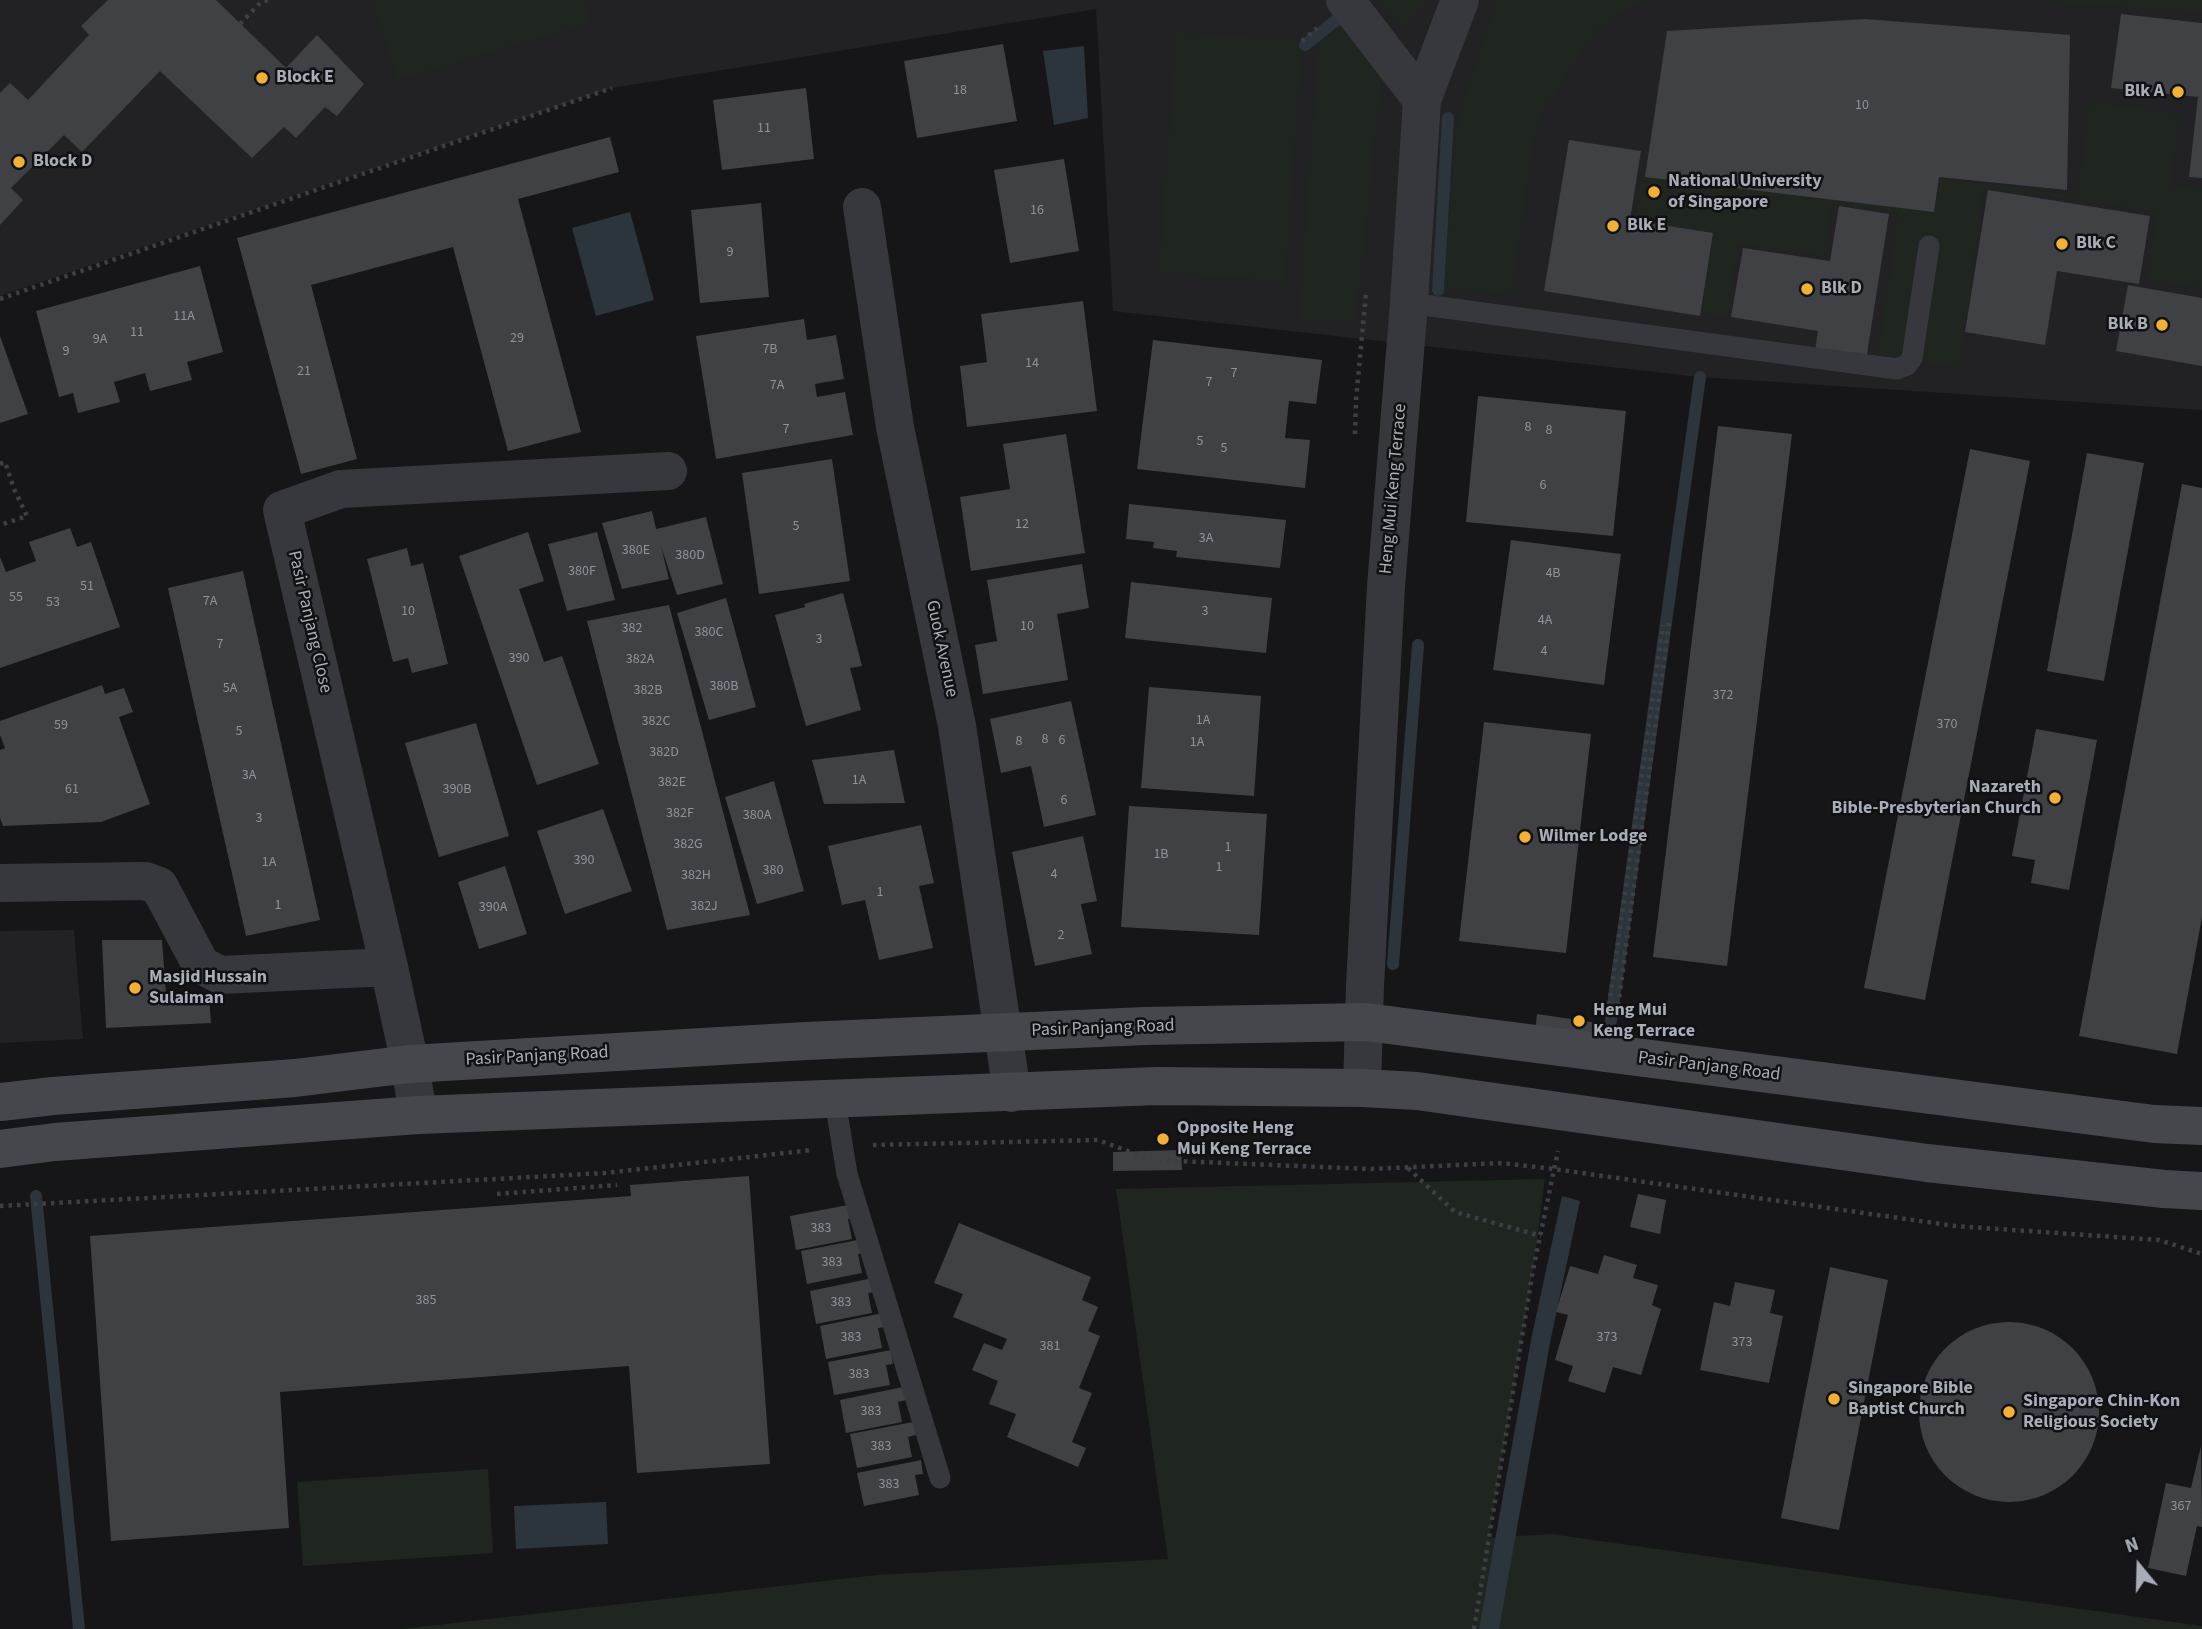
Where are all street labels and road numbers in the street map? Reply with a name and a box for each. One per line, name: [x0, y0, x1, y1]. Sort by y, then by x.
street label: Heng Mui Keng Terrace: [1376, 403, 1412, 575]
street label: Pasir Panjang Close: [282, 549, 336, 695]
street label: Guok Avenue: [920, 599, 962, 699]
street label: Pasir Panjang Road: [1031, 1016, 1175, 1042]
street label: Pasir Panjang Road: [465, 1042, 609, 1072]
street label: Pasir Panjang Road: [1637, 1048, 1781, 1086]

